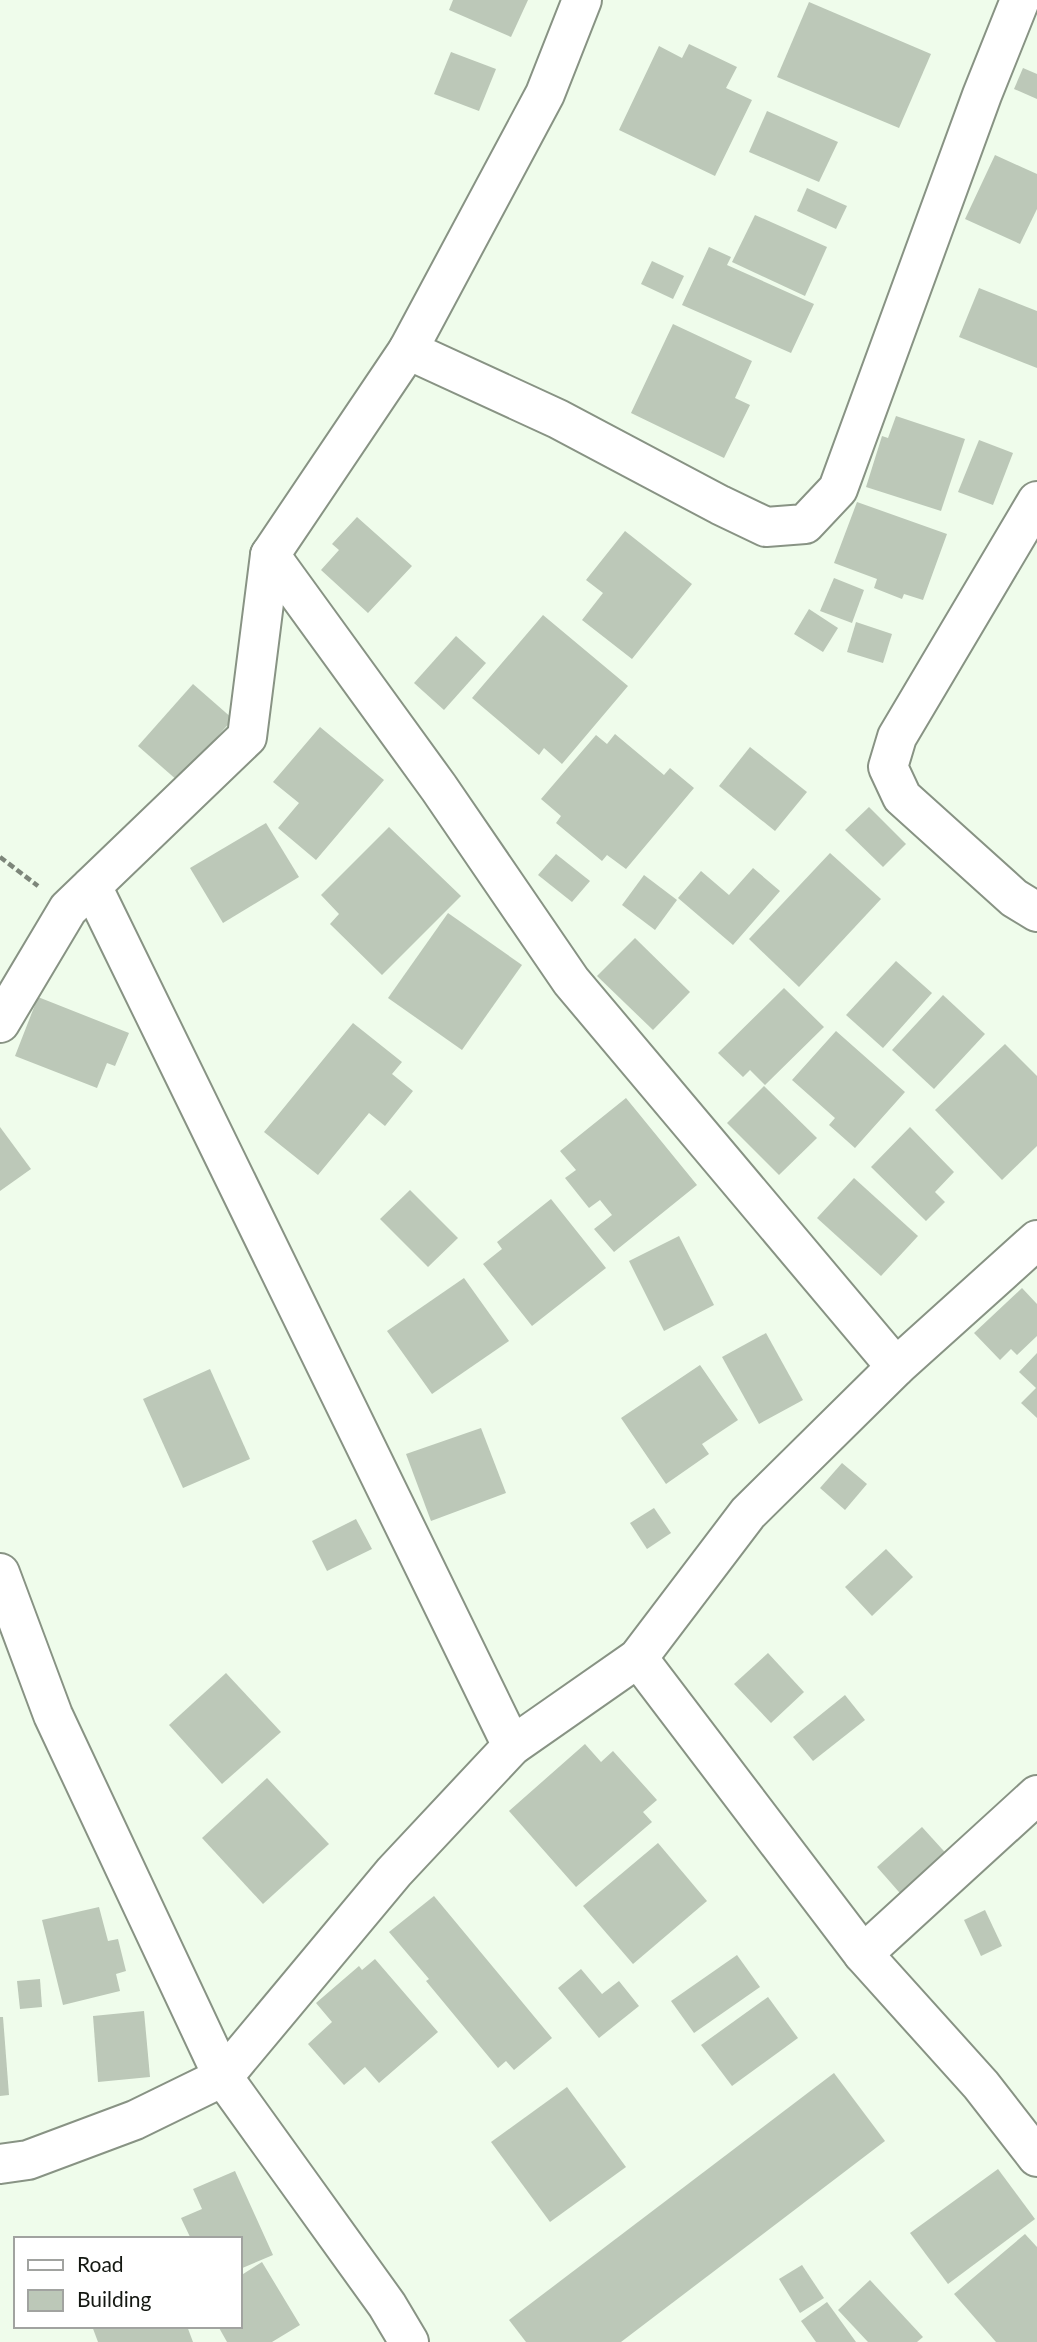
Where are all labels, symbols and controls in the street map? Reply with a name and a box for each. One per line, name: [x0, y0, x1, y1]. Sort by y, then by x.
legend: [14, 2237, 242, 2328]
text: Road: [77, 2251, 124, 2276]
text: Building: [77, 2286, 152, 2311]

